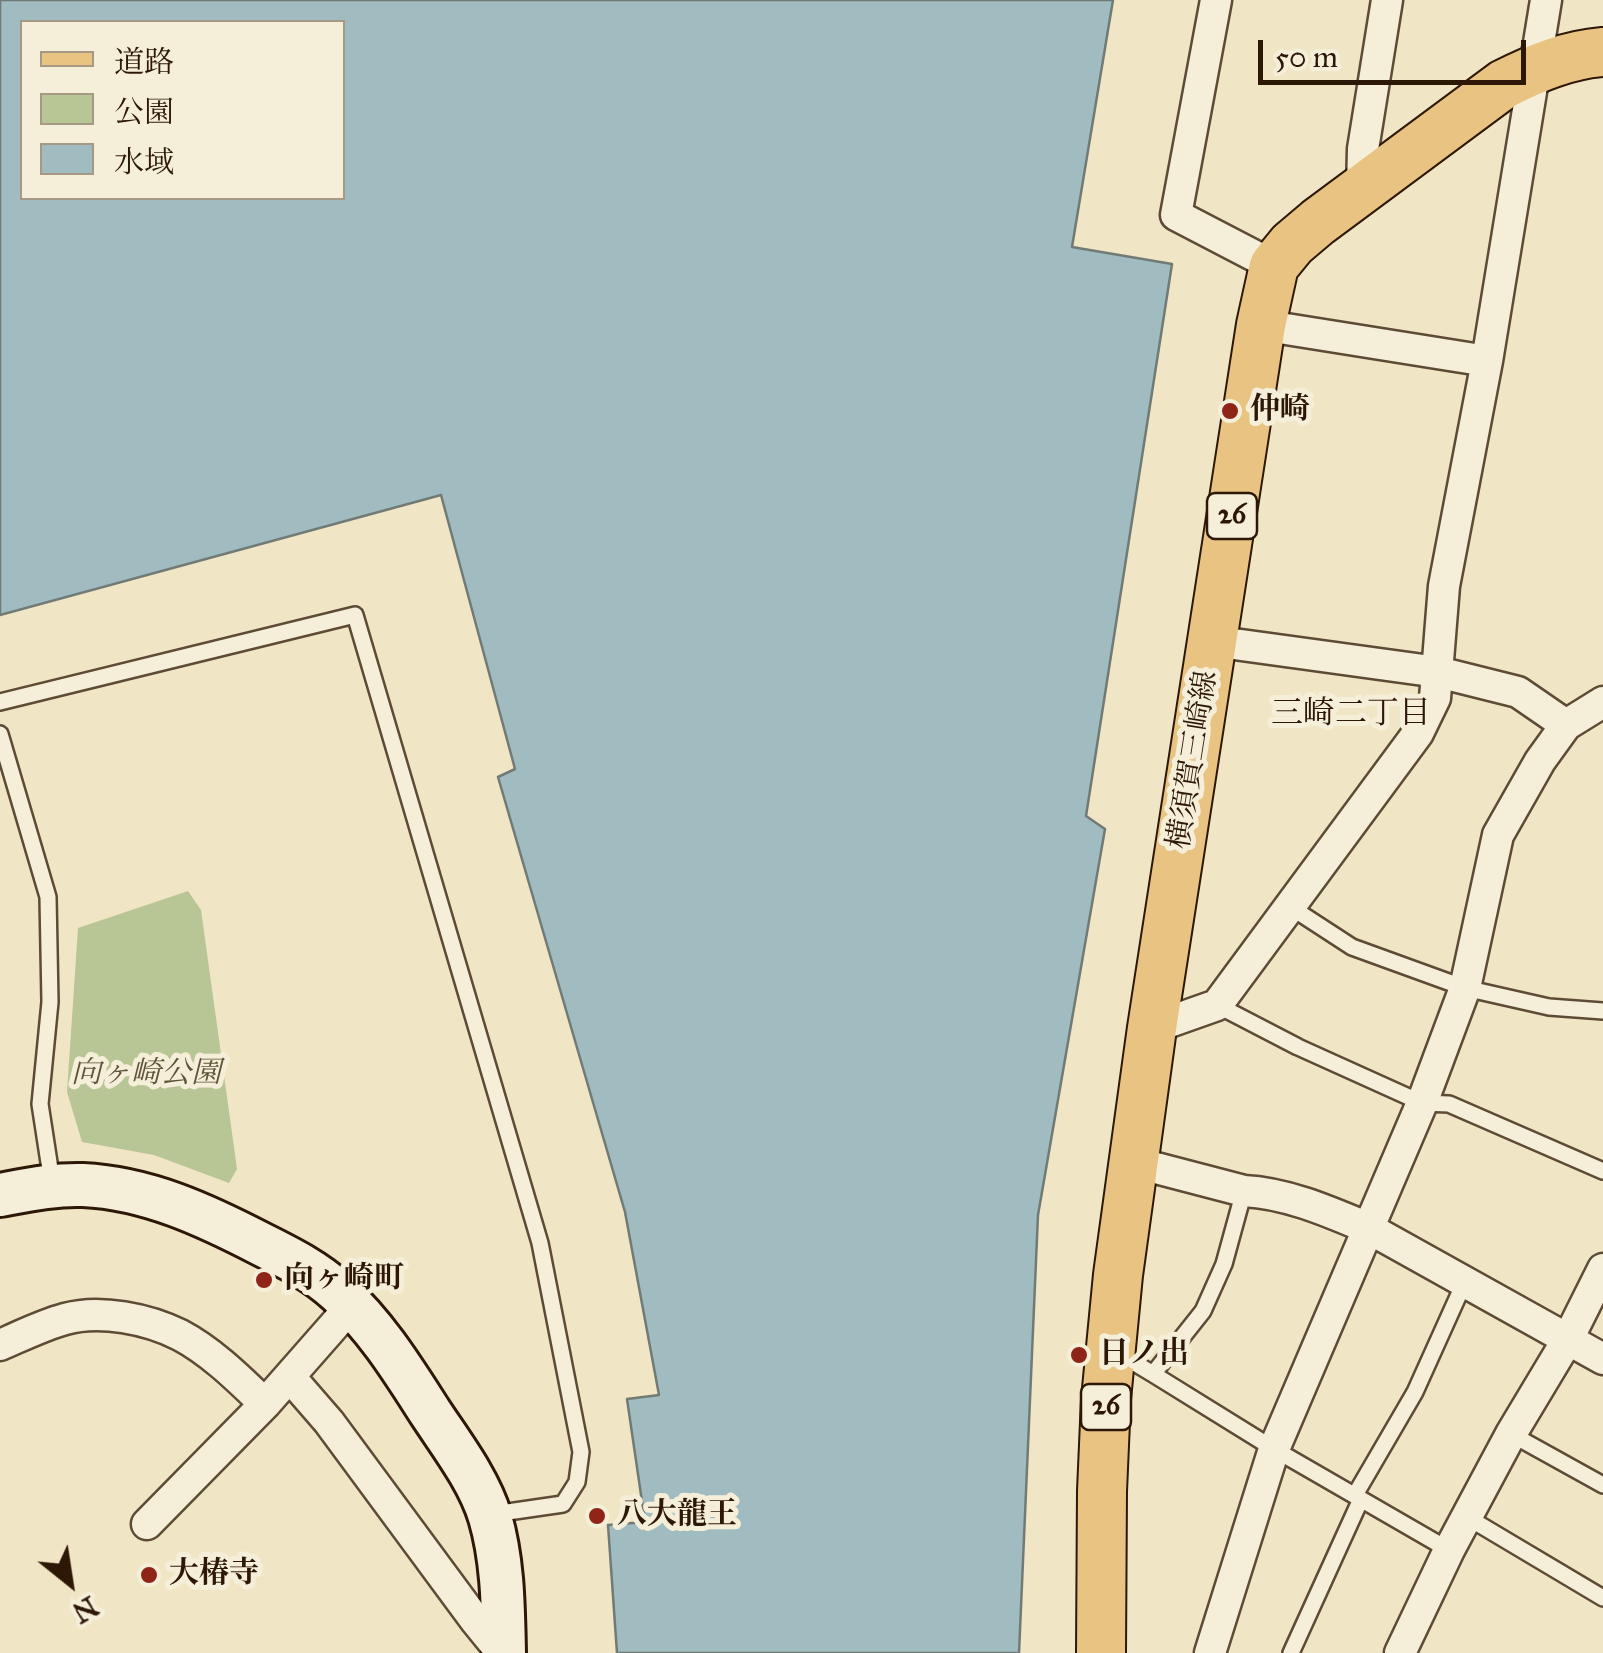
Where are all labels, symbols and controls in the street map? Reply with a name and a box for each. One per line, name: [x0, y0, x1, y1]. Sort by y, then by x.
legend: [20, 20, 345, 200]
scale bar: [1263, 20, 1530, 82]
text: 50 m: [1275, 39, 1338, 75]
text: 道路: [114, 44, 174, 80]
text: 公園: [114, 94, 174, 130]
text: 水域: [114, 144, 174, 180]
place label: 仲崎: [1250, 393, 1310, 429]
marker: 仲崎: [1219, 400, 1241, 422]
road number: 26: [1207, 493, 1257, 539]
street label: 横須賀三崎線: [1162, 668, 1226, 852]
district label: 三崎二丁目: [1271, 696, 1431, 734]
park label: 向ヶ崎公園: [71, 1057, 221, 1093]
place label: 向ヶ崎町: [284, 1262, 404, 1298]
marker: 向ヶ崎町: [253, 1269, 275, 1291]
place label: 日ノ出: [1099, 1337, 1189, 1373]
marker: 日ノ出: [1068, 1344, 1090, 1366]
road number: 26: [1081, 1384, 1131, 1430]
place label: 八大龍王: [617, 1498, 737, 1534]
marker: 八大龍王: [586, 1505, 608, 1527]
north arrow: [20, 1533, 120, 1633]
place label: 大椿寺: [169, 1557, 259, 1593]
marker: 大椿寺: [138, 1564, 160, 1586]
text: N: [66, 1588, 104, 1631]

